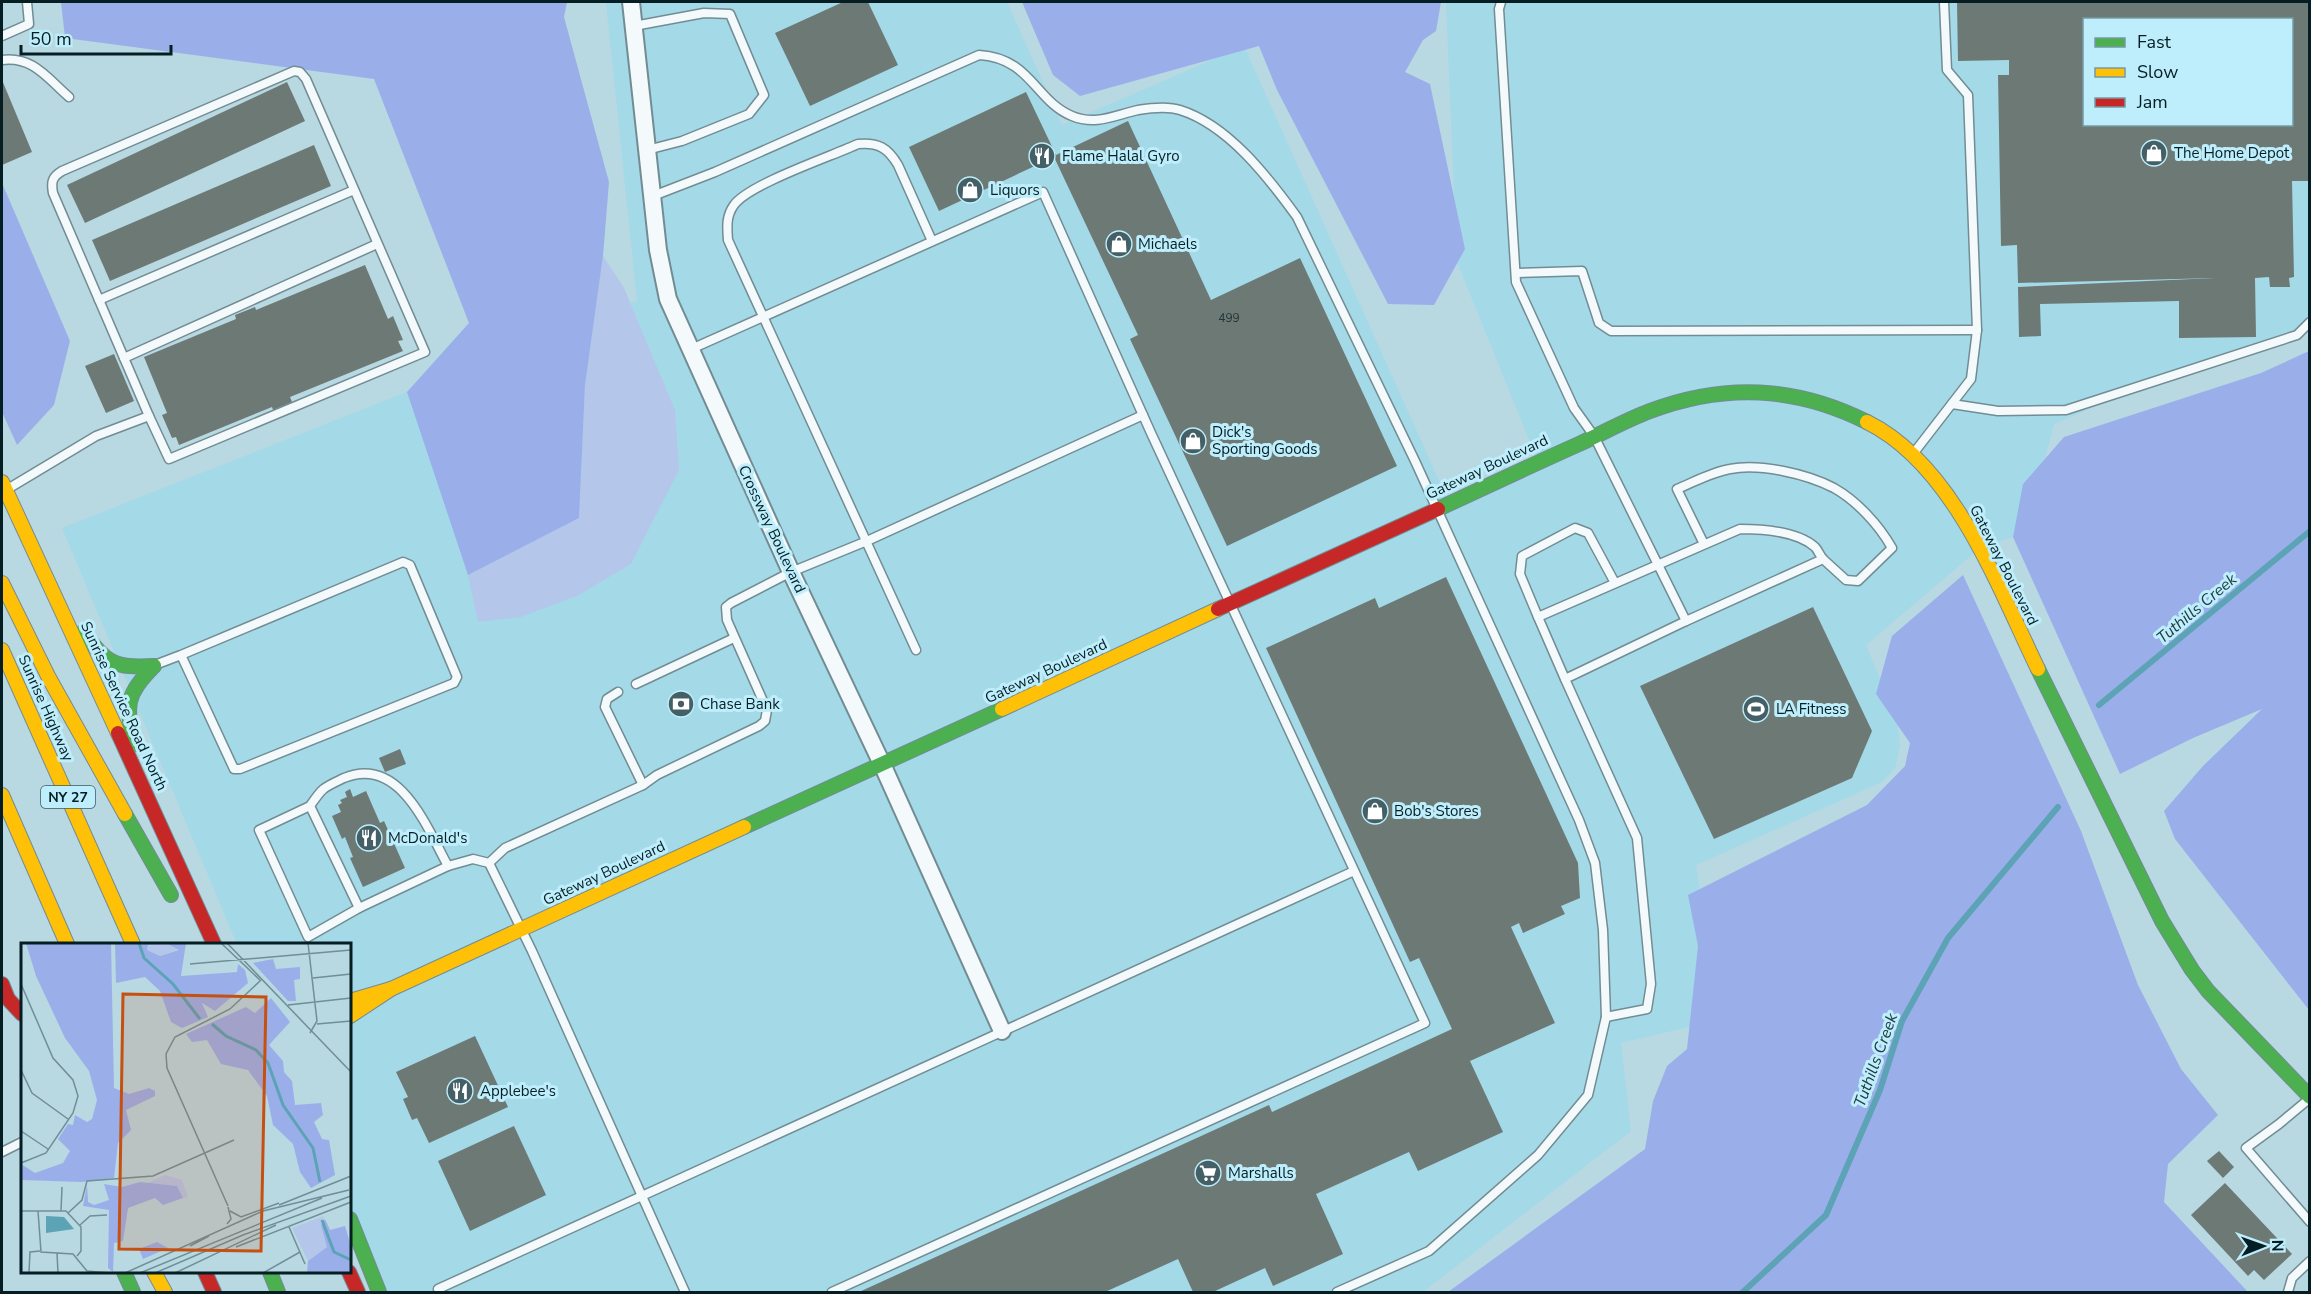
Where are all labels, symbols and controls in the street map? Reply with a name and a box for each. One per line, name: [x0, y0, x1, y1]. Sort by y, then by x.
scale bar: [21, 18, 171, 56]
legend: [2083, 18, 2293, 126]
text: 50 m: [30, 27, 72, 51]
text: Fast: [2137, 30, 2172, 54]
text: Slow: [2137, 60, 2178, 84]
text: Jam: [2136, 90, 2168, 114]
shop icon: The Home Depot: [2139, 138, 2169, 168]
restaurant icon: Flame Halal Gyro: [1027, 141, 1057, 171]
place label: The Home Depot: [2174, 143, 2290, 163]
place label: Flame Halal Gyro: [1062, 146, 1180, 166]
shop icon: Liquors: [955, 175, 985, 205]
place label: Liquors: [990, 180, 1040, 200]
shop icon: Michaels: [1104, 229, 1134, 259]
place label: Michaels: [1138, 234, 1197, 254]
house number: 499: [1218, 310, 1240, 326]
place label: Dick's Sporting Goods: [1212, 422, 1318, 459]
shop icon: Dick's Sporting Goods: [1178, 426, 1208, 456]
street label: Gateway Boulevard: [1423, 430, 1551, 504]
street label: Crossway Boulevard: [734, 462, 810, 596]
street label: Gateway Boulevard: [1965, 501, 2043, 629]
water label: Tuthills Creek: [2152, 568, 2242, 649]
street label: Sunrise Service Road North: [76, 618, 172, 794]
street label: Gateway Boulevard: [982, 634, 1110, 708]
street label: Sunrise Highway: [14, 652, 78, 765]
bank icon: Chase Bank: [666, 689, 696, 719]
place label: Chase Bank: [700, 694, 780, 714]
sports icon: LA Fitness: [1741, 694, 1771, 724]
place label: LA Fitness: [1776, 699, 1847, 719]
road number: NY 27: [41, 786, 95, 808]
shop icon: Bob's Stores: [1360, 796, 1390, 826]
place label: Bob's Stores: [1394, 801, 1479, 821]
restaurant icon: McDonald's: [354, 823, 384, 853]
place label: McDonald's: [388, 828, 467, 848]
street label: Gateway Boulevard: [540, 836, 668, 910]
inset map: [21, 943, 351, 1273]
water label: Tuthills Creek: [1849, 1009, 1903, 1110]
restaurant icon: Applebee's: [445, 1076, 475, 1106]
place label: Applebee's: [480, 1081, 556, 1101]
supermarket icon: Marshalls: [1193, 1158, 1223, 1188]
place label: Marshalls: [1228, 1163, 1294, 1183]
north arrow: [2233, 1216, 2293, 1276]
text: N: [2266, 1240, 2288, 1252]

